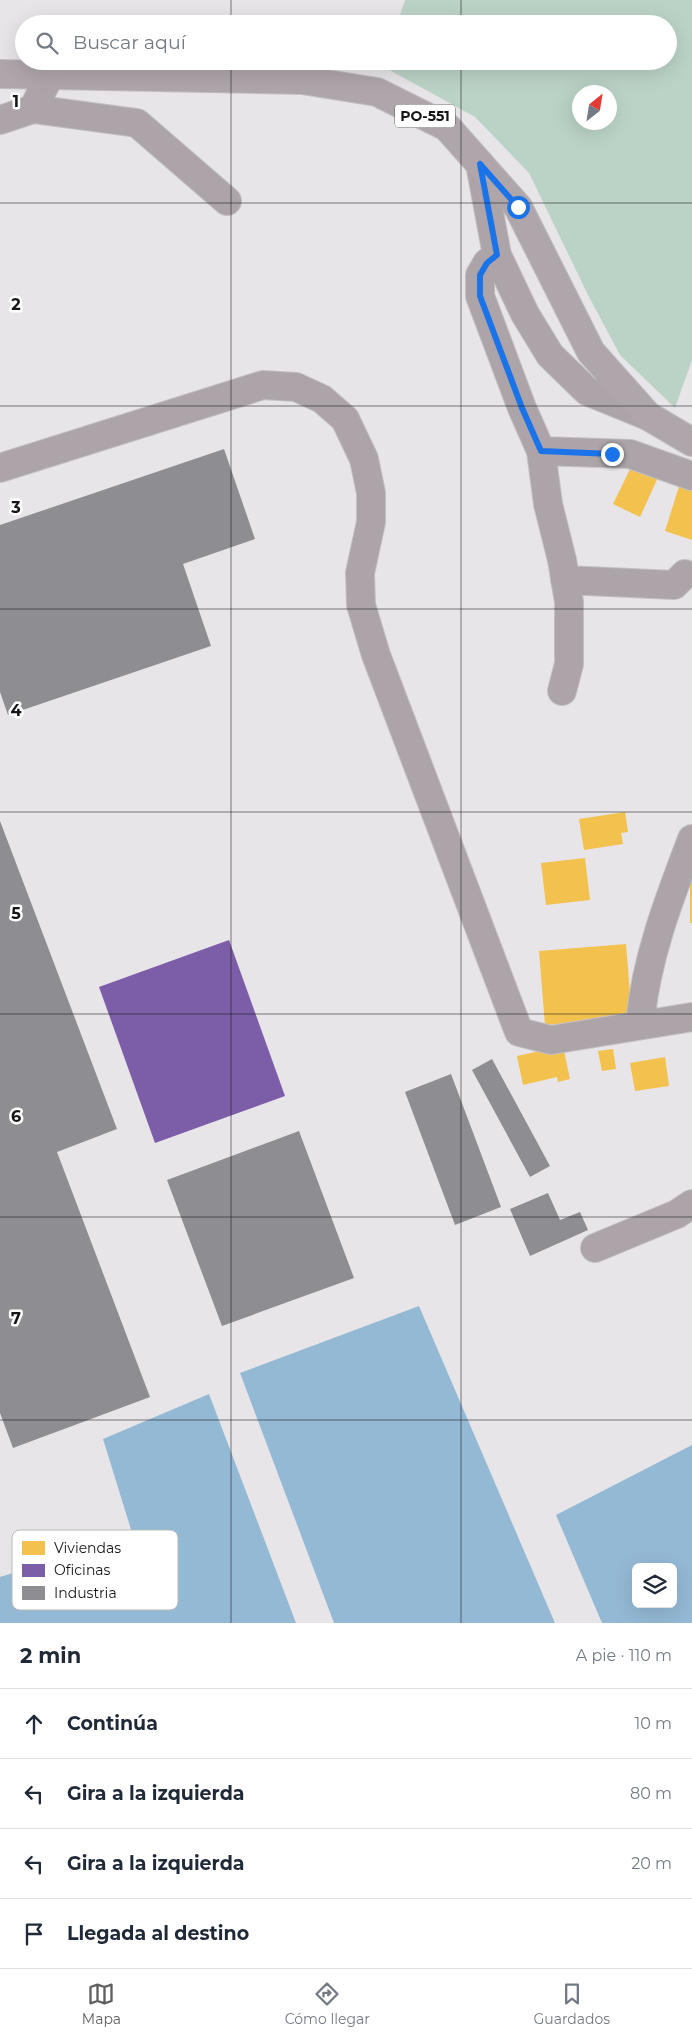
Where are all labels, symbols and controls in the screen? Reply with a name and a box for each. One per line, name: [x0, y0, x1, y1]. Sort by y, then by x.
search box: [15, 15, 677, 70]
icon: search: [33, 29, 61, 57]
text: Buscar aquí: [73, 31, 186, 54]
north arrow: [572, 85, 617, 130]
text: 1: [13, 92, 19, 111]
road number: PO-551: [395, 104, 455, 128]
route start: [507, 196, 530, 219]
text: 2: [11, 295, 21, 314]
route end: [601, 443, 624, 466]
text: 3: [10, 498, 21, 517]
text: 4: [10, 701, 22, 720]
text: 5: [11, 904, 21, 923]
text: 6: [11, 1107, 21, 1126]
text: 7: [11, 1309, 21, 1328]
legend: [12, 1530, 178, 1610]
text: Viviendas: [54, 1539, 121, 1557]
text: Oficinas: [54, 1561, 111, 1579]
map controls: [632, 1563, 677, 1608]
button: layers: [632, 1563, 677, 1608]
text: Industria: [54, 1584, 117, 1602]
text: 2 min: [20, 1643, 81, 1668]
text: A pie · 110 m: [576, 1646, 672, 1665]
icon: ahead: [20, 1710, 48, 1738]
text: Continúa: [67, 1712, 158, 1735]
text: 10 m: [634, 1714, 672, 1733]
icon: left: [20, 1780, 48, 1808]
text: Gira a la izquierda: [67, 1782, 245, 1805]
text: 80 m: [630, 1784, 672, 1803]
icon: left: [20, 1850, 48, 1878]
text: Gira a la izquierda: [67, 1852, 245, 1875]
text: 20 m: [631, 1854, 672, 1873]
icon: arrive: [20, 1920, 48, 1948]
text: Llegada al destino: [67, 1922, 249, 1945]
tab: Mapa: [82, 1980, 121, 2028]
tab: Cómo llegar: [285, 1980, 370, 2028]
tab: Guardados: [533, 1980, 610, 2028]

